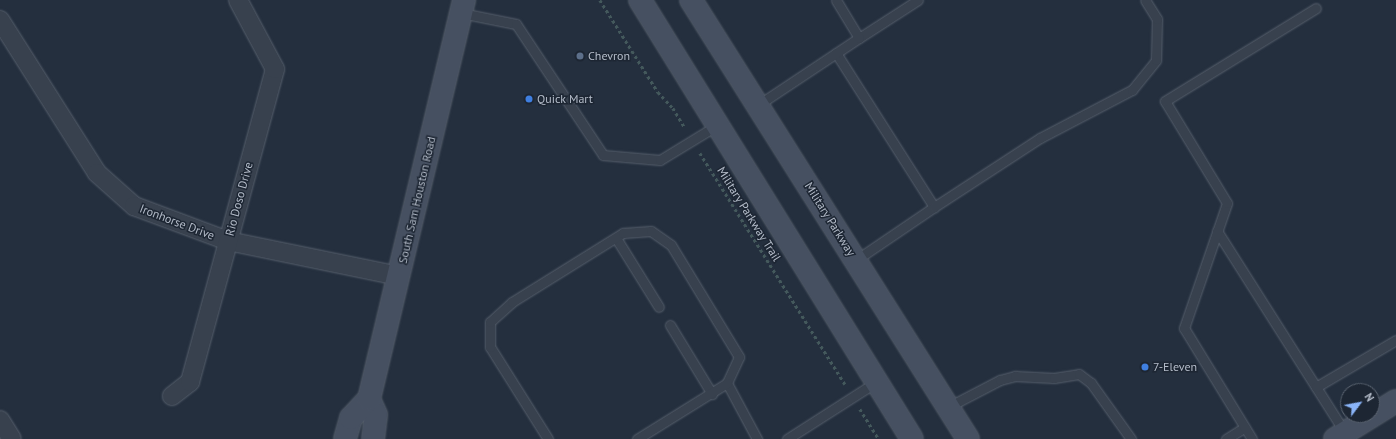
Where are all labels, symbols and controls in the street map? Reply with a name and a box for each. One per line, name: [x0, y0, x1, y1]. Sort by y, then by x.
place label: Chevron: [588, 49, 630, 63]
marker: Chevron: [575, 51, 585, 61]
place label: Quick Mart: [537, 92, 593, 106]
marker: Quick Mart: [524, 94, 534, 104]
street label: South Sam Houston Road: [395, 135, 439, 265]
street label: Rio Doso Drive: [222, 161, 256, 237]
street label: Military Parkway Trail: [714, 163, 784, 265]
street label: Military Parkway: [801, 179, 859, 259]
street label: Ironhorse Drive: [138, 201, 216, 243]
place label: 7-Eleven: [1153, 360, 1197, 374]
marker: 7-Eleven: [1140, 362, 1150, 372]
north arrow: [1340, 383, 1380, 423]
text: N: [1361, 390, 1377, 404]

